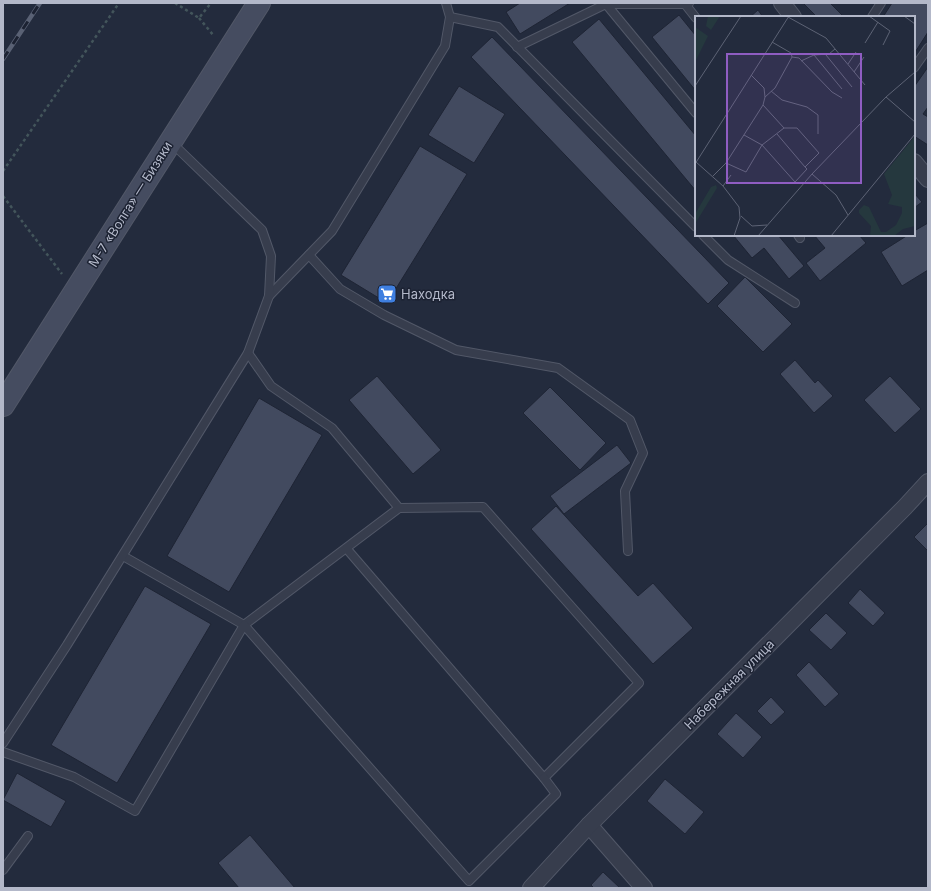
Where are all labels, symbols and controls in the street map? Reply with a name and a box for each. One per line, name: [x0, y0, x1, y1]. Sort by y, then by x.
inset map: [695, 16, 915, 236]
street label: М-7 «Волга» — Бизяки: [85, 138, 175, 270]
supermarket icon: Находка: [376, 283, 398, 305]
place label: Находка: [401, 286, 455, 302]
street label: Набережная улица: [681, 636, 777, 732]

